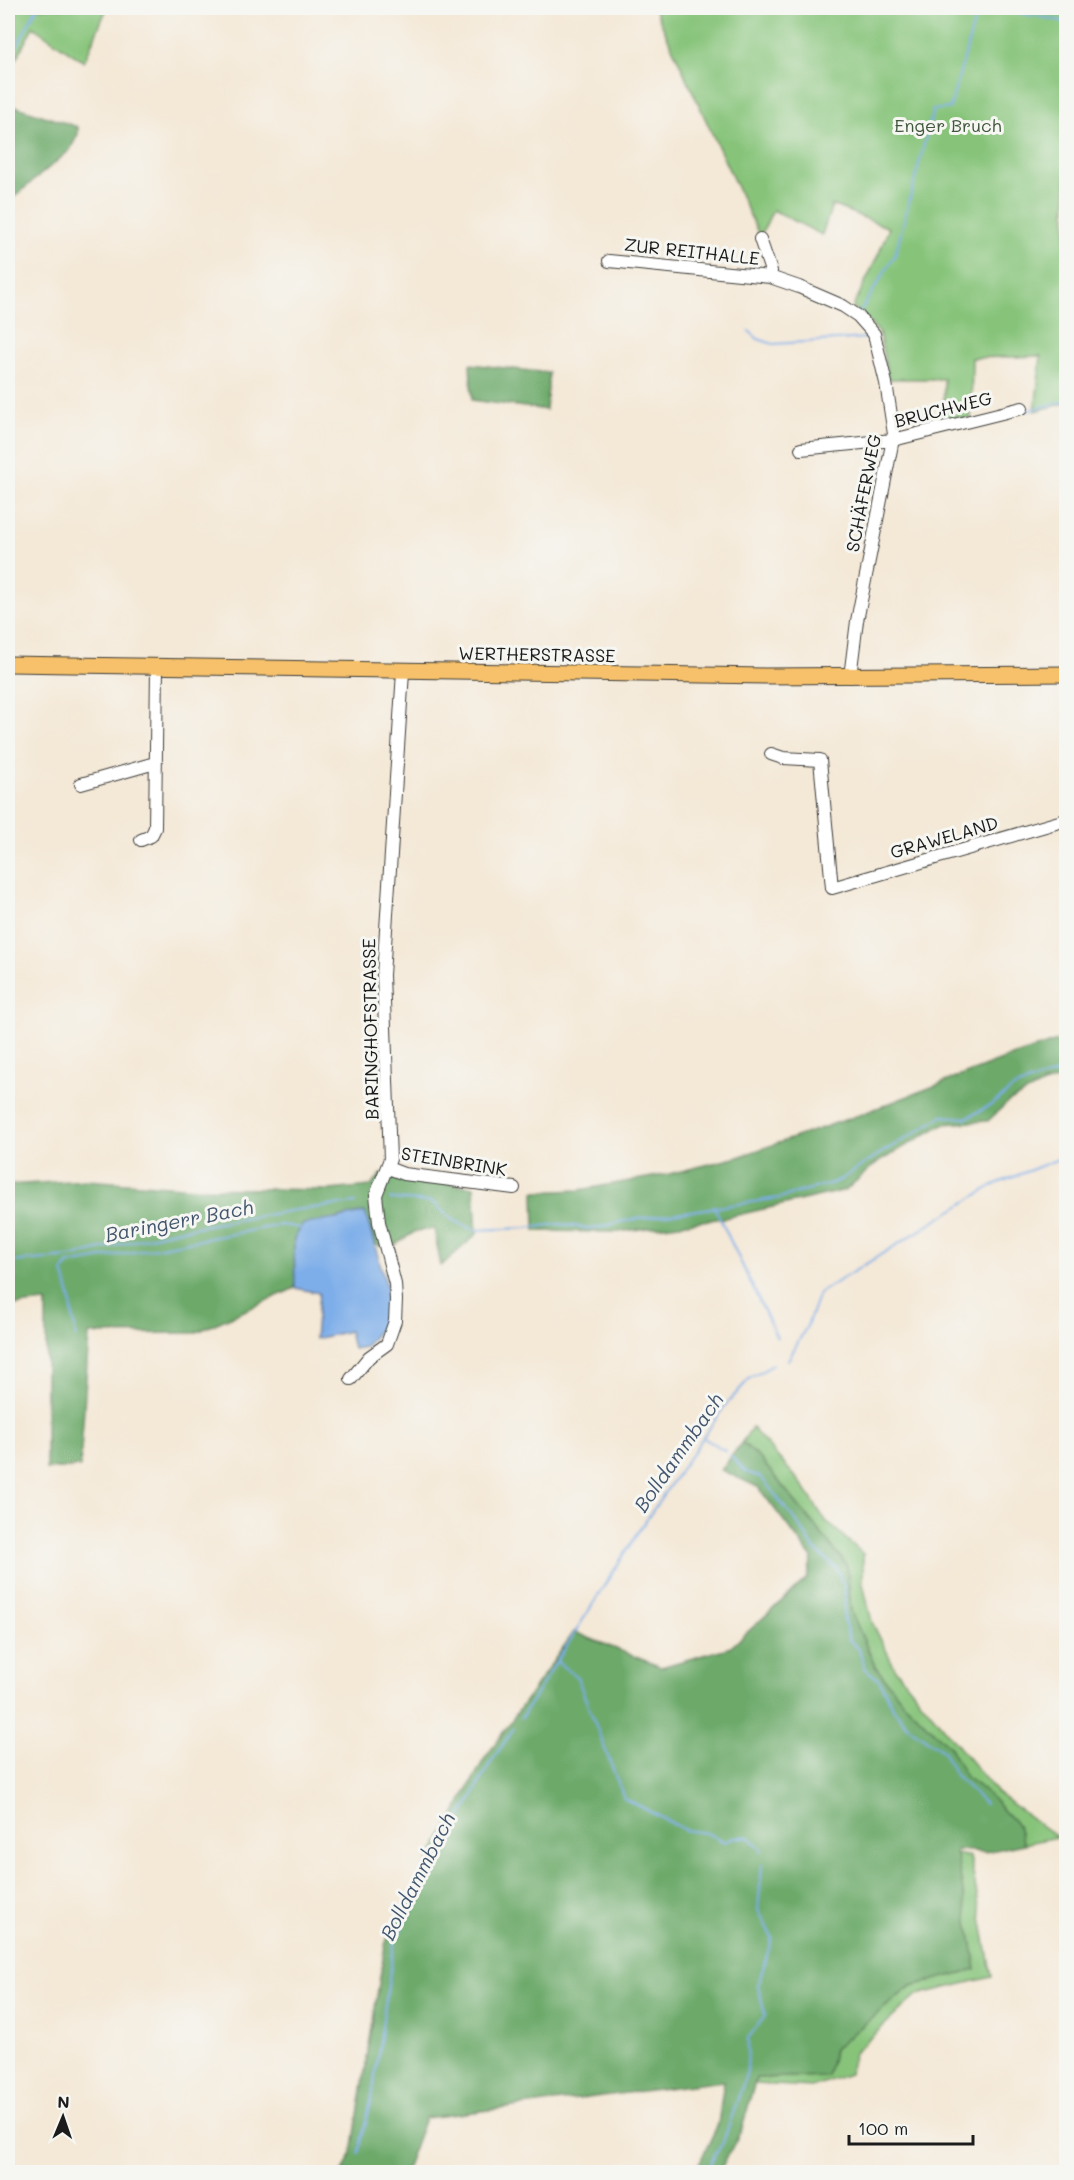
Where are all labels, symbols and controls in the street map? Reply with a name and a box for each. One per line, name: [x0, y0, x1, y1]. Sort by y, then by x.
park label: Enger Bruch: [894, 113, 1002, 137]
street label: ZUR REITHALLE: [623, 232, 761, 270]
street label: BRUCHWEG: [892, 385, 994, 433]
street label: SCHÄFERWEG: [840, 432, 886, 554]
street label: WERTHERSTRASSE: [458, 641, 616, 667]
street label: GRAWELAND: [887, 810, 1001, 864]
street label: BARINGHOFSTRASSE: [356, 938, 384, 1120]
street label: STEINBRINK: [400, 1141, 509, 1181]
water label: Baringerr Bach: [103, 1193, 255, 1247]
water label: Bolldammbach: [627, 1387, 729, 1517]
water label: Bolldammbach: [374, 1808, 460, 1944]
north arrow: [33, 2087, 93, 2147]
text: N: [57, 2091, 70, 2112]
scale bar: [849, 2108, 974, 2146]
text: 100 m: [858, 2116, 908, 2140]

